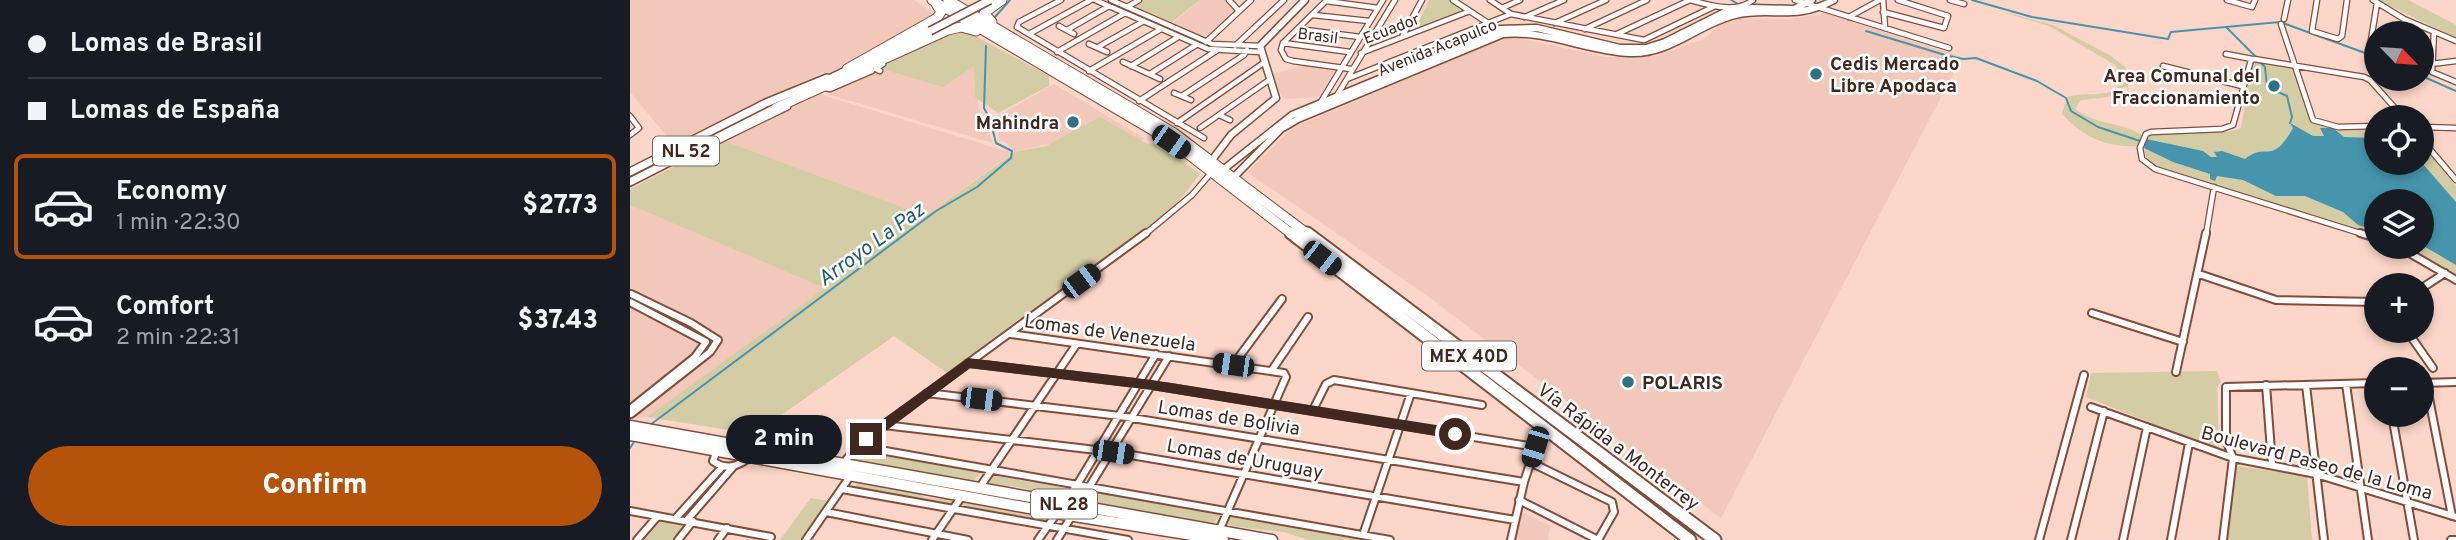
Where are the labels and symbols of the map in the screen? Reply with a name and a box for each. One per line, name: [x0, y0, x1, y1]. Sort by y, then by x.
street label: Ecuador: [1361, 10, 1423, 50]
street label: Avenida Acapulco: [1375, 16, 1500, 82]
north arrow: [2364, 21, 2434, 91]
street label: Brasil: [1296, 25, 1339, 49]
place label: Cedis Mercado Libre Apodaca: [1830, 53, 1960, 99]
place label: Area Comunal del Fraccionamiento: [2103, 65, 2260, 111]
marker: Cedis Mercado Libre Apodaca: [1808, 66, 1824, 82]
marker: Area Comunal del Fraccionamiento: [2266, 78, 2282, 94]
place label: Mahindra: [976, 112, 1059, 136]
marker: Mahindra: [1065, 114, 1081, 130]
car: [1148, 121, 1195, 163]
road number: NL 52: [653, 136, 719, 166]
water label: Arroyo La Paz: [813, 197, 931, 293]
car: [1299, 237, 1346, 279]
car: [1058, 260, 1105, 302]
street label: Lomas de Venezuela: [1023, 310, 1197, 358]
road number: MEX 40D: [1422, 342, 1516, 370]
car: [1211, 352, 1256, 378]
place label: POLARIS: [1642, 372, 1723, 396]
marker: POLARIS: [1620, 374, 1636, 390]
street label: Vía Rápida a Monterrey: [1532, 379, 1704, 517]
car: [959, 386, 1004, 412]
street label: Lomas de Bolivia: [1156, 396, 1302, 442]
callout: 2 min: [726, 414, 842, 464]
route start: [1439, 418, 1471, 450]
street label: Boulevard Paseo de la Loma: [2198, 421, 2435, 506]
route end: [850, 423, 882, 455]
car: [1519, 424, 1552, 470]
street label: Lomas de Uruguay: [1165, 434, 1325, 486]
car: [1091, 438, 1136, 466]
road number: NL 28: [1031, 490, 1097, 518]

